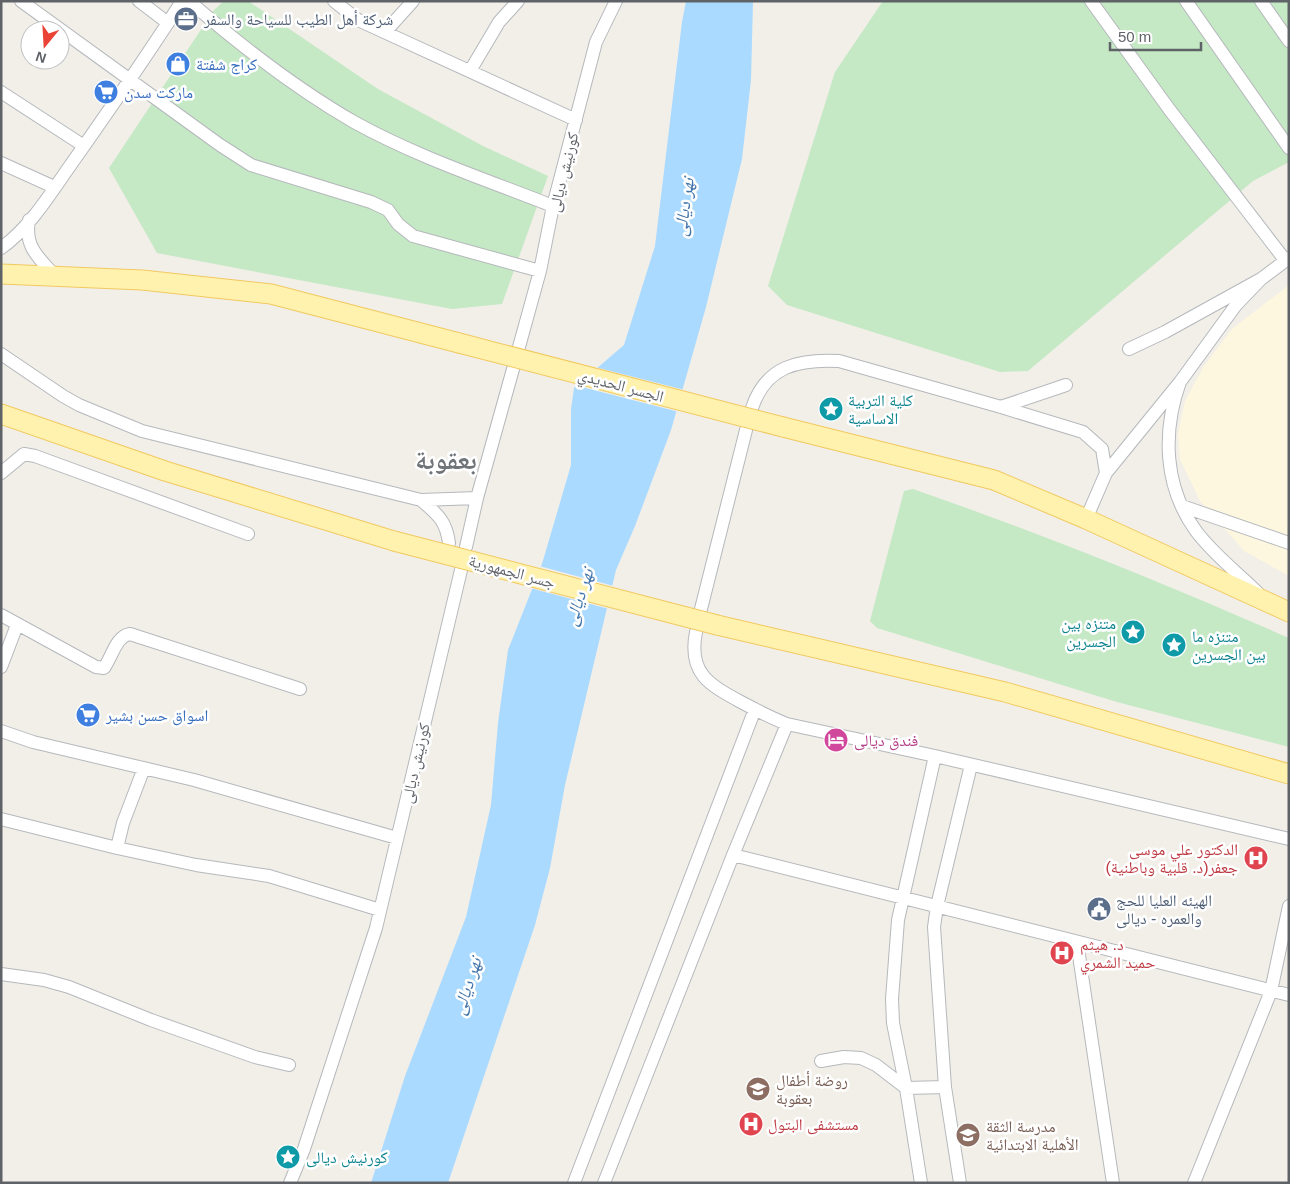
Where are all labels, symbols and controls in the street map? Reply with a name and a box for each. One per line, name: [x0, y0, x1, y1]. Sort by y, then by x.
office icon: شركة أهل الطيب للسياحة والسفر: [173, 6, 199, 32]
place label: شركة أهل الطيب للسياحة والسفر: [203, 10, 393, 30]
north arrow: [20, 20, 70, 70]
scale bar: [1110, 20, 1201, 52]
text: 50 m: [1118, 28, 1151, 45]
text: N: [34, 48, 48, 67]
shop icon: كراج شفتة: [165, 51, 191, 77]
place label: كراج شفتة: [196, 56, 258, 75]
supermarket icon: ماركت سدن: [93, 79, 119, 105]
place label: ماركت سدن: [124, 84, 193, 103]
street label: كورنيش ديالى: [545, 130, 584, 214]
water label: نهر ديالى: [670, 173, 699, 237]
street label: الجسر الحديدي: [575, 366, 665, 409]
place label: كلية التربية الاساسية: [848, 392, 913, 427]
place icon: كلية التربية الاساسية: [818, 396, 844, 422]
district label: بعقوبة: [415, 445, 477, 475]
street label: جسر الجمهورية: [467, 552, 557, 592]
water label: نهر ديالى: [560, 563, 599, 628]
place label: متنزه بين الجسرين: [1061, 615, 1116, 652]
place icon: متنزه بين الجسرين: [1120, 619, 1146, 645]
place label: متنزه ما بين الجسرين: [1192, 628, 1266, 665]
place icon: متنزه ما بين الجسرين: [1161, 632, 1187, 658]
supermarket icon: اسواق حسن بشير: [75, 702, 101, 728]
place label: اسواق حسن بشير: [105, 707, 208, 726]
street label: كورنيش ديالى: [398, 721, 435, 805]
hotel icon: فندق ديالى: [823, 727, 849, 753]
place label: فندق ديالى: [854, 732, 918, 751]
place label: الدكتور علي موسى جعفر(د. قلبية وباطنية): [1105, 841, 1238, 877]
hospital icon: الدكتور علي موسى جعفر(د. قلبية وباطنية): [1243, 845, 1269, 871]
place label: الهيئه العليا للحج والعمره - ديالى: [1116, 892, 1212, 929]
public building icon: الهيئه العليا للحج والعمره - ديالى: [1086, 896, 1112, 922]
place label: د. هيثم حميد الشمري: [1080, 936, 1155, 975]
hospital icon: د. هيثم حميد الشمري: [1049, 940, 1075, 966]
water label: نهر ديالى: [448, 952, 487, 1017]
place label: روضة أطفال بعقوبة: [776, 1071, 848, 1108]
school or university icon: روضة أطفال بعقوبة: [745, 1076, 771, 1102]
hospital icon: مستشفى البتول: [738, 1111, 764, 1137]
place label: مستشفى البتول: [768, 1116, 859, 1135]
place label: مدرسة الثقة الأهلية الابتدائية: [986, 1118, 1079, 1153]
school or university icon: مدرسة الثقة الأهلية الابتدائية: [955, 1122, 981, 1148]
place icon: كورنيش ديالى: [275, 1144, 301, 1170]
place label: كورنيش ديالى: [306, 1149, 388, 1168]

